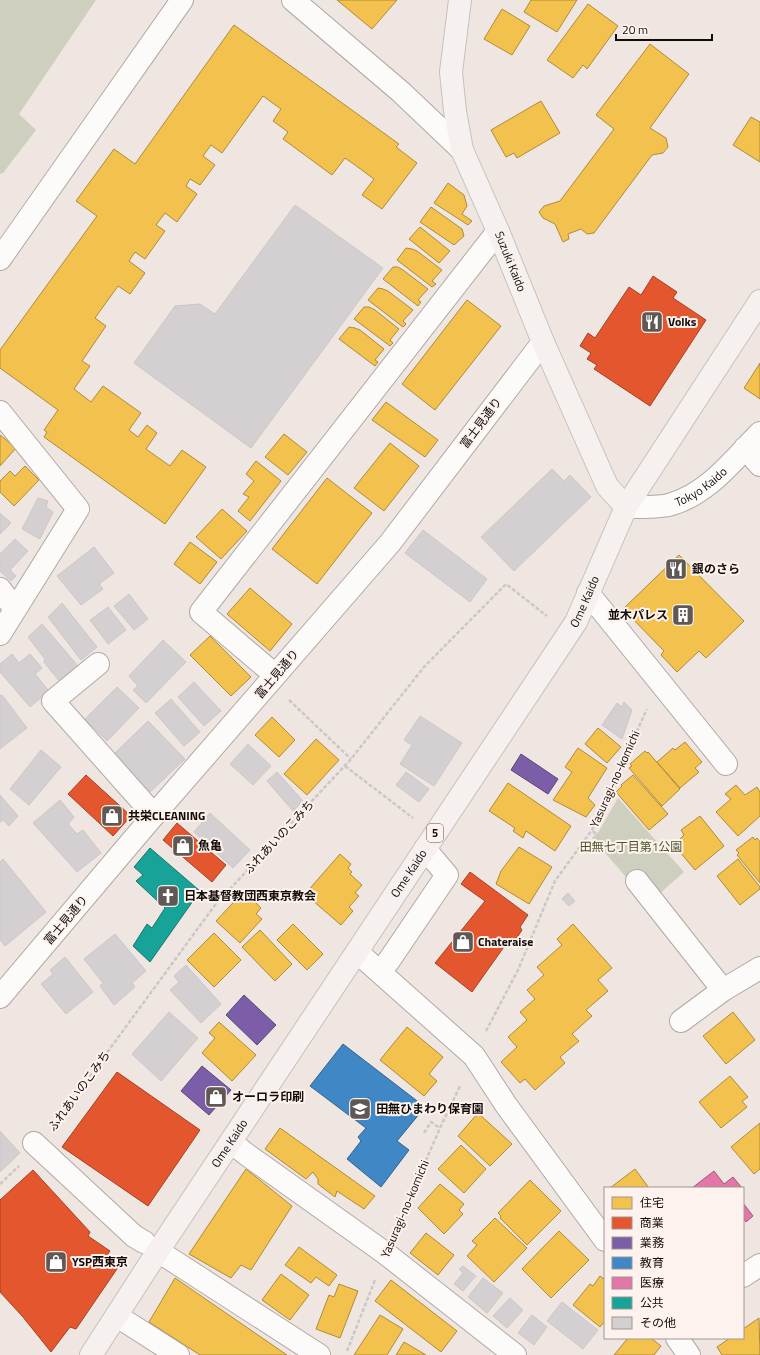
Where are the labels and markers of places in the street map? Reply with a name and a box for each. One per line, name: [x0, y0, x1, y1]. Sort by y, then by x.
restaurant icon: Volks: [639, 309, 665, 335]
place label: Volks: [668, 312, 697, 331]
restaurant icon: 銀のさら: [663, 556, 689, 582]
place label: 銀のさら: [691, 559, 740, 578]
building icon: 並木パレス: [670, 602, 696, 628]
place label: 並木パレス: [608, 605, 668, 624]
shop icon: 共栄CLEANING: [99, 803, 125, 829]
place label: 共栄CLEANING: [128, 806, 205, 825]
shop icon: 魚亀: [170, 833, 196, 859]
place label: 魚亀: [198, 836, 222, 855]
church icon: 日本基督教団西東京教会: [155, 883, 181, 909]
place label: 日本基督教団西東京教会: [184, 886, 316, 905]
shop icon: Chateraise: [450, 929, 476, 955]
place label: Chateraise: [478, 932, 533, 951]
shop icon: オーロラ印刷: [203, 1084, 229, 1110]
place label: オーロラ印刷: [232, 1087, 304, 1106]
school or university icon: 田無ひまわり保育園: [347, 1096, 373, 1122]
place label: 田無ひまわり保育園: [376, 1099, 484, 1118]
shop icon: YSP西東京: [43, 1249, 69, 1275]
place label: YSP西東京: [72, 1252, 128, 1271]

